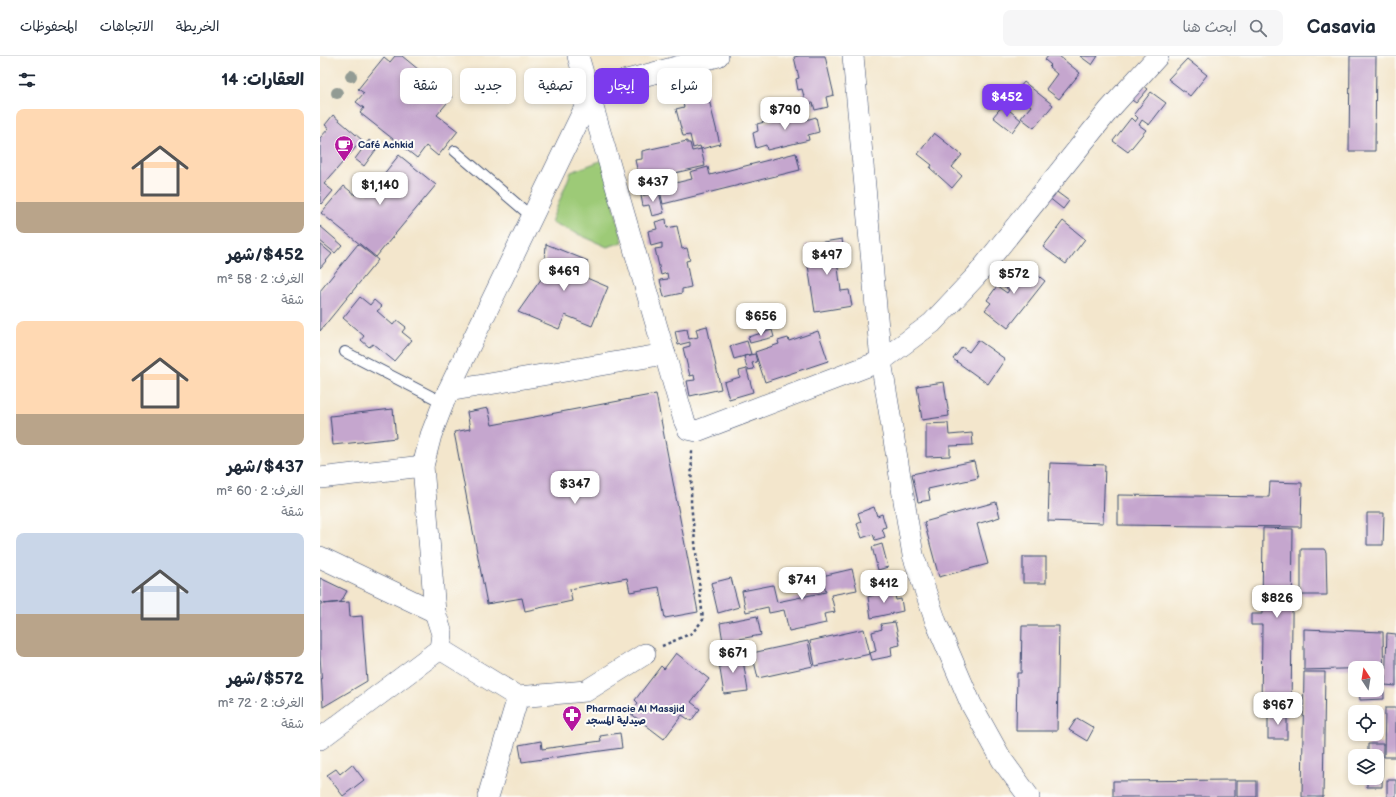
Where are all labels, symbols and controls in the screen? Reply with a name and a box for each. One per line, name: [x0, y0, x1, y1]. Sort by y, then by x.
search box: [1003, 10, 1283, 46]
text: Casavia: [1307, 16, 1376, 39]
icon: search: [1247, 17, 1269, 39]
text: المحفوظات: [20, 18, 78, 35]
text: الاتجاهات: [100, 18, 154, 35]
text: الخريطة: [176, 18, 219, 35]
text: ابحث هنا: [1183, 18, 1237, 37]
chip: شقة: [400, 68, 452, 104]
chip: جديد: [460, 68, 516, 104]
chip: تصفية: [524, 68, 586, 104]
chip: إيجار: [594, 68, 649, 104]
chip: شراء: [657, 68, 712, 104]
icon: filters: [16, 69, 38, 91]
text: العقارات: 14: [221, 70, 304, 90]
pin: $452: [983, 84, 1031, 118]
text: $452: [991, 89, 1023, 105]
pin: $790: [761, 97, 809, 131]
text: $790: [769, 102, 801, 118]
cafe icon: Café Achkid: [333, 134, 355, 162]
icon: home: [124, 135, 196, 207]
place label: Café Achkid: [358, 139, 414, 151]
pin: $437: [629, 169, 677, 203]
pin: $1,140: [347, 172, 413, 206]
text: $437: [638, 174, 669, 190]
text: $1,140: [361, 177, 399, 193]
pin: $497: [803, 242, 851, 276]
text: $452/شهر: [226, 245, 304, 265]
text: $497: [811, 247, 843, 263]
pin: $469: [540, 258, 588, 292]
pin: $572: [990, 261, 1038, 295]
text: $469: [548, 263, 580, 279]
text: $572: [998, 266, 1030, 282]
text: الغرف: 2 · 58 m²: [217, 271, 304, 287]
text: شقة: [281, 292, 304, 308]
pin: $656: [737, 303, 785, 337]
text: $656: [745, 308, 777, 324]
icon: home: [124, 347, 196, 419]
text: $437/شهر: [227, 457, 304, 477]
pin: $347: [551, 471, 599, 505]
text: $347: [560, 476, 591, 492]
text: الغرف: 2 · 60 m²: [216, 483, 304, 499]
text: شقة: [281, 504, 304, 520]
icon: home: [124, 559, 196, 631]
pin: $741: [778, 567, 826, 601]
pin: $412: [860, 570, 908, 604]
text: $741: [788, 572, 816, 588]
text: $412: [869, 575, 899, 591]
pin: $826: [1253, 585, 1301, 619]
text: $826: [1261, 590, 1293, 606]
pin: $671: [709, 640, 757, 674]
text: $671: [718, 645, 748, 661]
north arrow: [1348, 661, 1384, 697]
map controls: [1348, 661, 1384, 785]
text: $572/شهر: [227, 669, 304, 689]
pin: $967: [1254, 692, 1302, 726]
text: الغرف: 2 · 72 m²: [218, 695, 304, 711]
text: $967: [1262, 697, 1294, 713]
place label: Pharmacie Al Massjid صيدلية المسجد: [586, 703, 685, 727]
pharmacy icon: Pharmacie Al Massjid صيدلية المسجد: [561, 704, 583, 732]
button: locate: [1348, 705, 1384, 741]
text: شقة: [281, 716, 304, 732]
button: layers: [1348, 749, 1384, 785]

